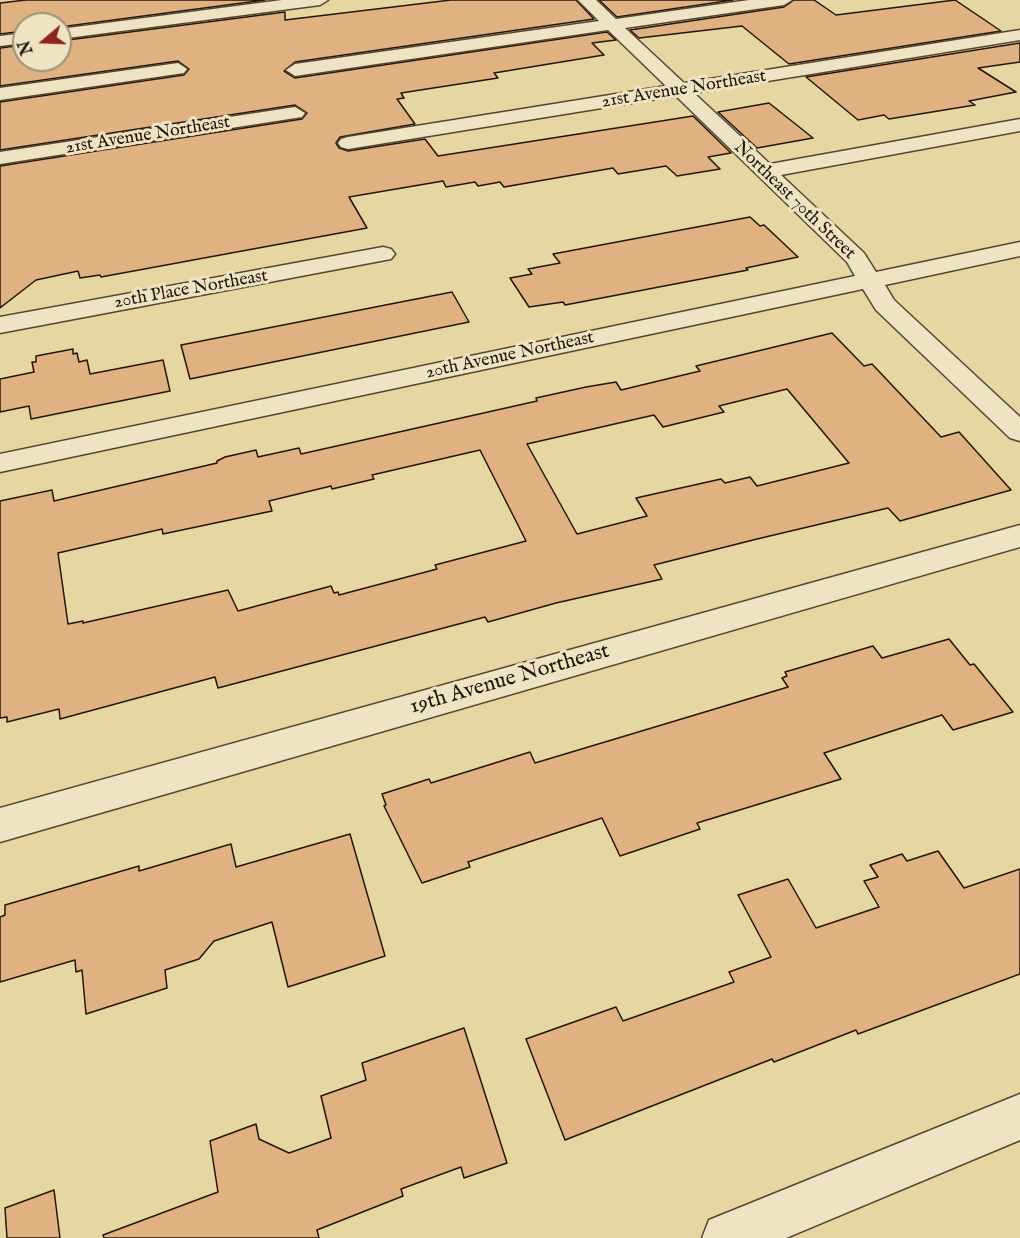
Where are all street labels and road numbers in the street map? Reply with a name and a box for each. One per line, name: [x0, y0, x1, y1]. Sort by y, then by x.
street label: 21st Avenue Northeast: [600, 66, 768, 114]
street label: 21st Avenue Northeast: [64, 112, 232, 160]
street label: Northeast 70th Street: [729, 137, 859, 265]
street label: 20th Place Northeast: [113, 266, 269, 314]
street label: 20th Avenue Northeast: [424, 328, 596, 384]
street label: 19th Avenue Northeast: [407, 639, 613, 721]

